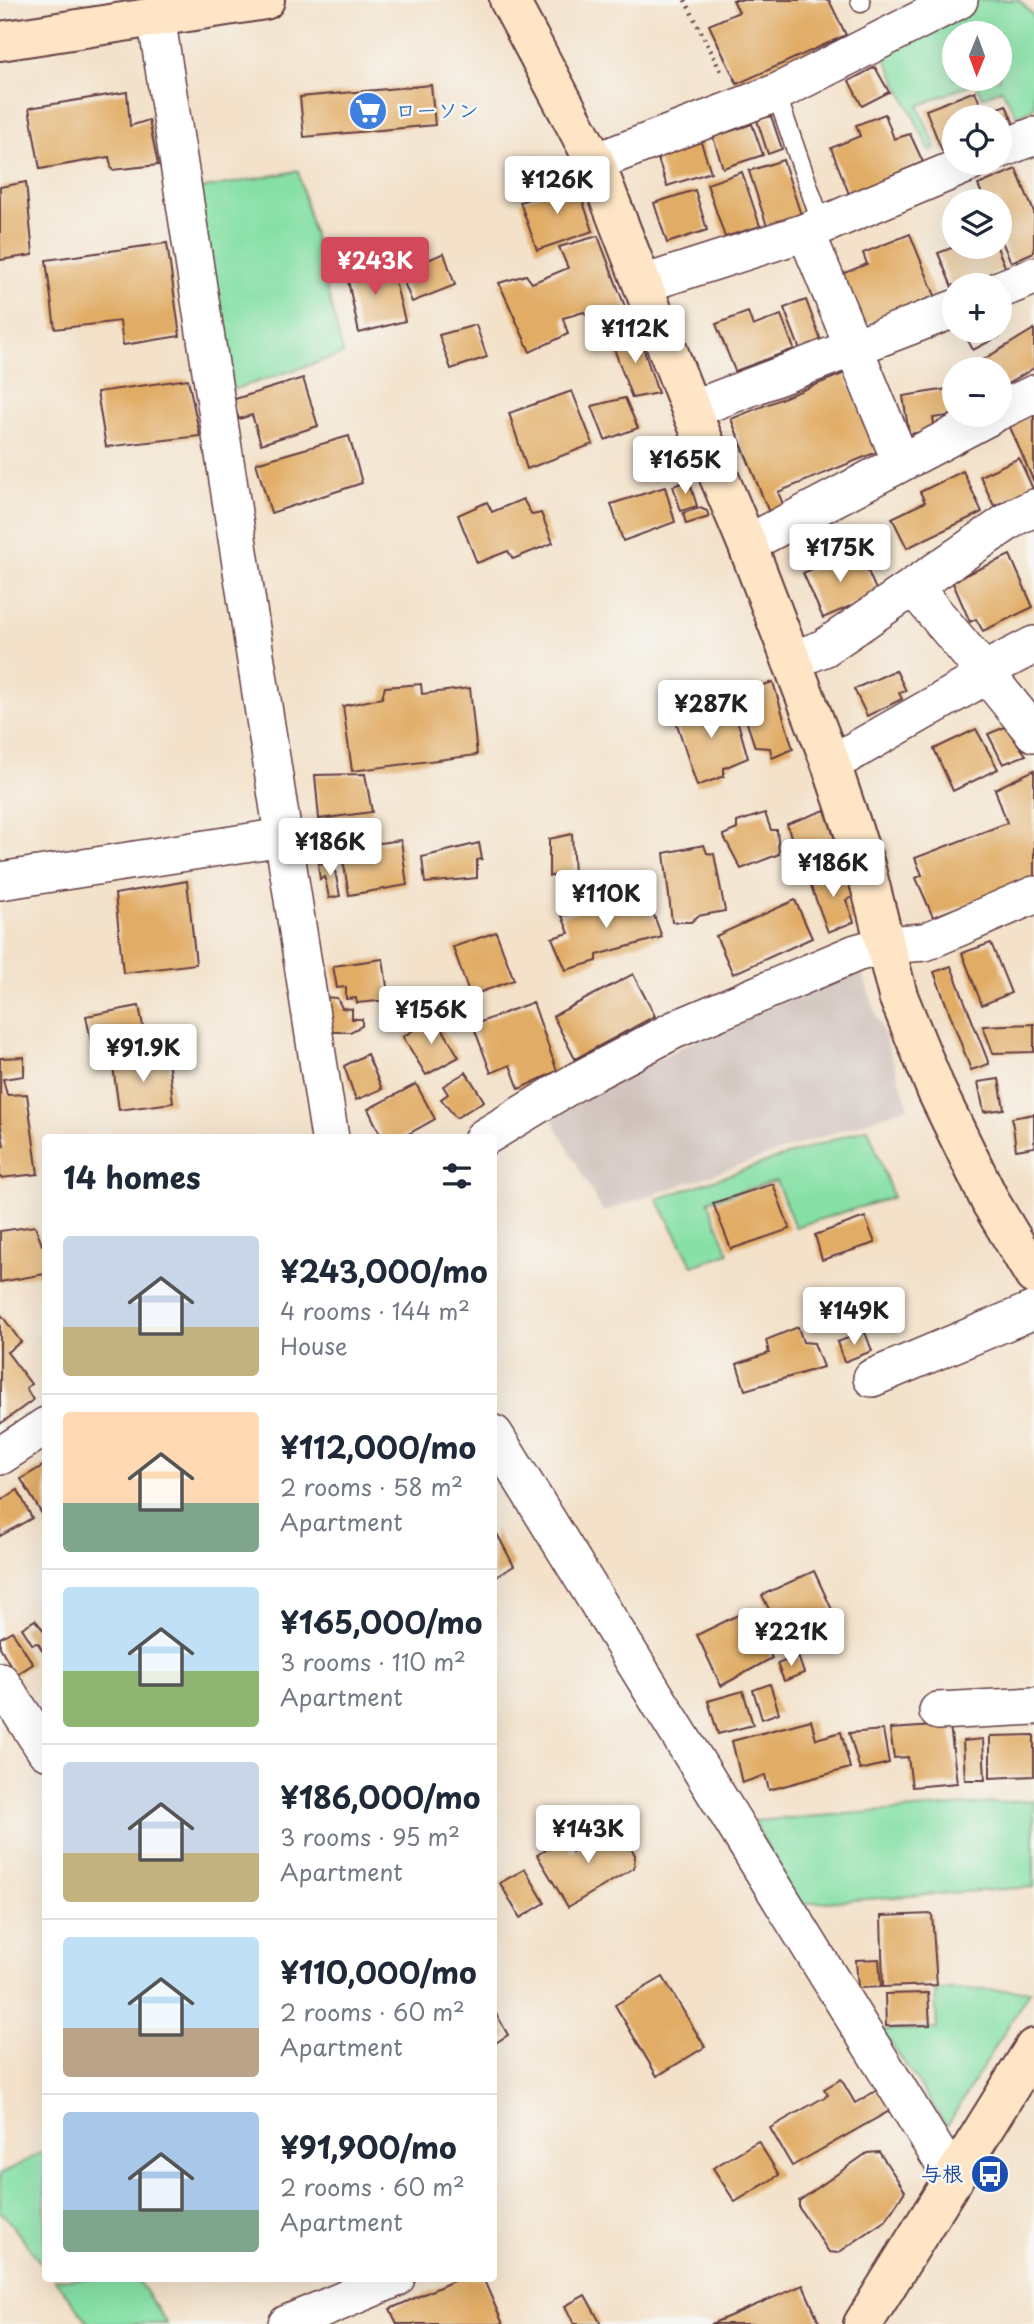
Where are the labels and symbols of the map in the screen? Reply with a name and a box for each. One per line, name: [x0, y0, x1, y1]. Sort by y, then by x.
north arrow: [942, 21, 1012, 91]
supermarket icon: ローソン: [347, 90, 389, 132]
place label: ローソン: [395, 93, 479, 125]
pin: ¥126K: [508, 156, 606, 216]
pin: ¥243K: [326, 238, 424, 297]
pin: ¥112K: [586, 306, 684, 365]
pin: ¥165K: [636, 436, 734, 496]
pin: ¥175K: [791, 524, 889, 584]
pin: ¥287K: [662, 680, 760, 740]
pin: ¥186K: [281, 818, 379, 878]
pin: ¥186K: [784, 839, 882, 899]
pin: ¥110K: [557, 870, 655, 930]
pin: ¥156K: [382, 986, 480, 1046]
pin: ¥91.9K: [86, 1024, 200, 1084]
pin: ¥149K: [805, 1288, 903, 1347]
pin: ¥221K: [742, 1608, 840, 1668]
pin: ¥143K: [539, 1806, 637, 1865]
bus stop icon: 与根: [969, 2153, 1011, 2195]
place label: 与根: [921, 2156, 963, 2188]

